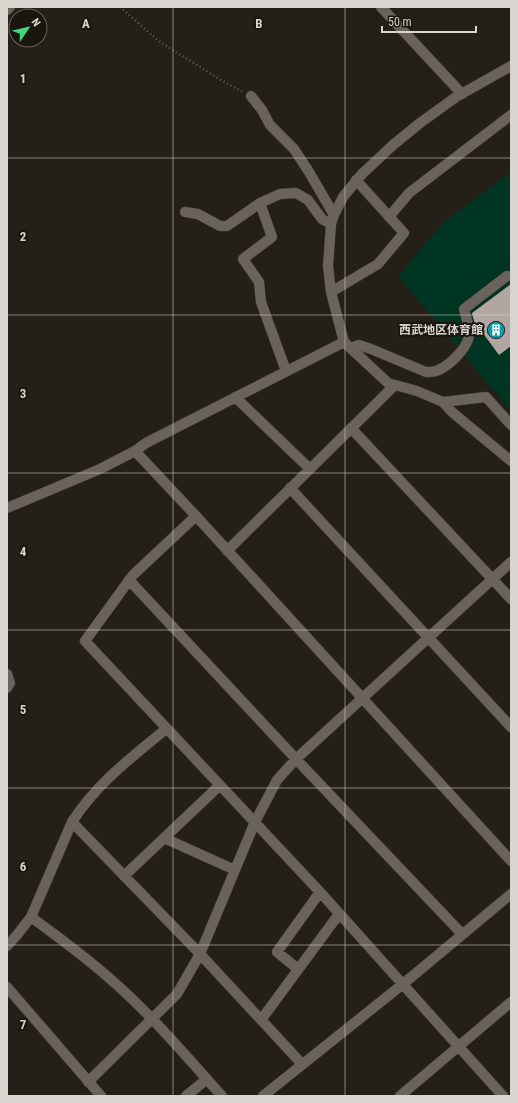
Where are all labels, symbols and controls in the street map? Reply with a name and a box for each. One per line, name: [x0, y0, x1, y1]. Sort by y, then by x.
north arrow: [8, 8, 48, 48]
scale bar: [382, 8, 476, 34]
text: 50 m: [388, 15, 412, 29]
text: N: [29, 16, 43, 29]
text: A: [82, 16, 90, 31]
text: B: [255, 16, 263, 31]
text: 1: [20, 71, 26, 86]
text: 2: [20, 229, 27, 244]
building icon: 西武地区体育館: [486, 320, 506, 340]
place label: 西武地区体育館: [399, 323, 483, 337]
text: 3: [20, 386, 26, 401]
text: 4: [20, 544, 27, 559]
text: 5: [20, 702, 27, 717]
text: 6: [20, 859, 27, 874]
text: 7: [20, 1017, 27, 1032]

